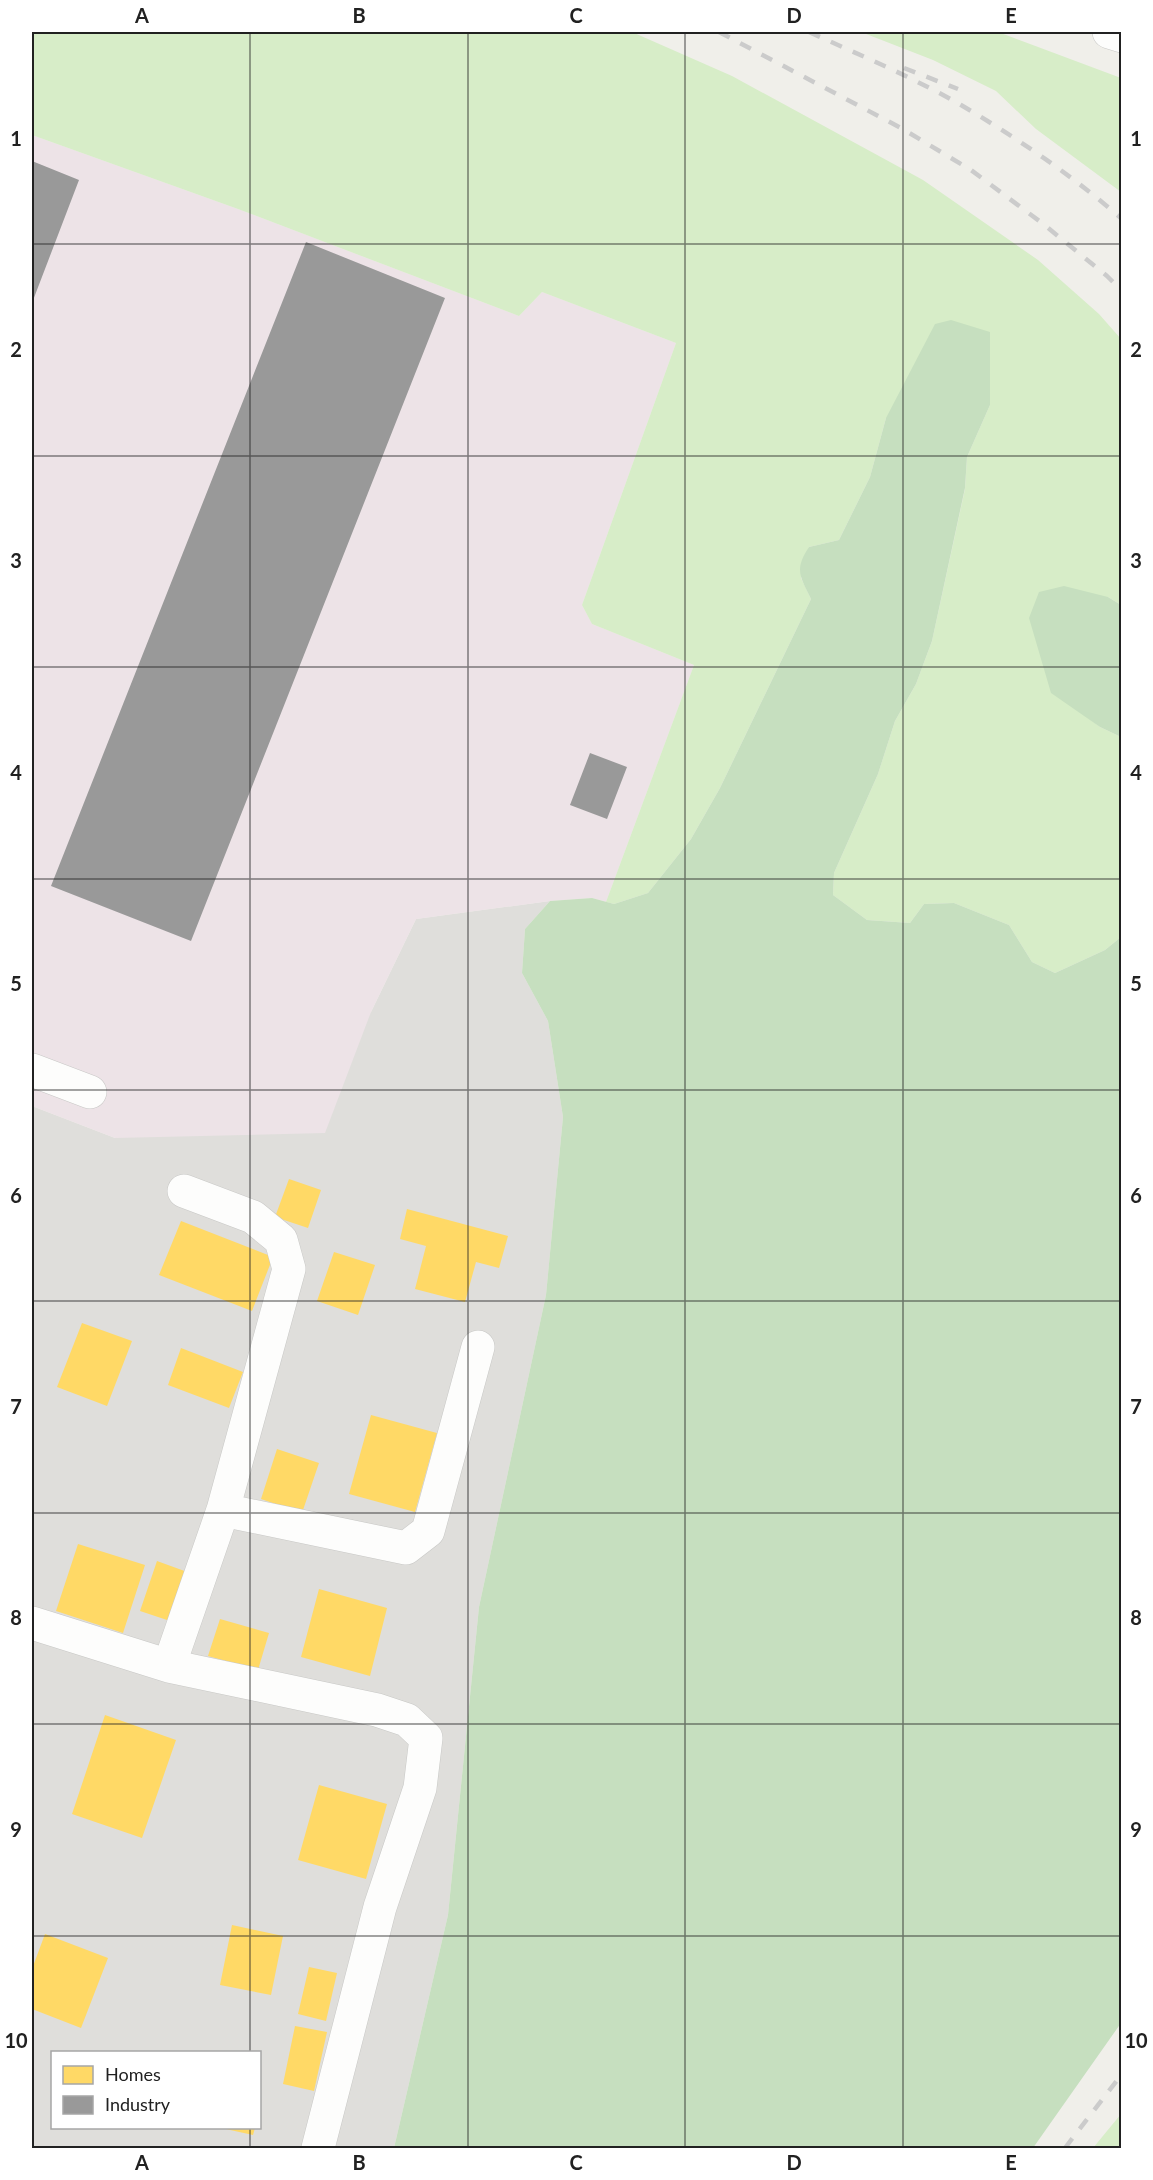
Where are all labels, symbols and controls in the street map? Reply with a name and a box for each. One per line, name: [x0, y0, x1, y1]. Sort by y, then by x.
text: A: [134, 3, 149, 27]
text: B: [352, 3, 366, 27]
text: C: [569, 3, 583, 27]
text: D: [786, 3, 802, 27]
text: E: [1005, 3, 1017, 27]
text: 1: [10, 126, 22, 150]
text: 1: [1130, 126, 1142, 150]
text: 2: [10, 337, 22, 361]
text: 2: [1130, 337, 1142, 361]
text: 3: [10, 548, 22, 572]
text: 3: [1130, 548, 1142, 572]
text: 4: [10, 760, 22, 784]
text: 4: [1130, 760, 1142, 784]
text: 5: [10, 971, 22, 995]
text: 5: [1130, 971, 1142, 995]
text: 6: [10, 1183, 22, 1207]
text: 6: [1130, 1183, 1142, 1207]
text: 7: [10, 1394, 22, 1418]
text: 7: [1130, 1394, 1142, 1418]
text: 8: [10, 1605, 22, 1629]
text: 8: [1130, 1605, 1142, 1629]
text: 9: [10, 1817, 22, 1841]
text: 9: [1130, 1817, 1142, 1841]
text: 10: [4, 2028, 28, 2052]
text: 10: [1124, 2028, 1148, 2052]
legend: [51, 2051, 261, 2129]
text: Homes: [105, 2063, 161, 2085]
text: Industry: [105, 2093, 171, 2115]
text: A: [134, 2150, 149, 2174]
text: B: [352, 2150, 366, 2174]
text: C: [569, 2150, 583, 2174]
text: D: [786, 2150, 802, 2174]
text: E: [1005, 2150, 1017, 2174]

